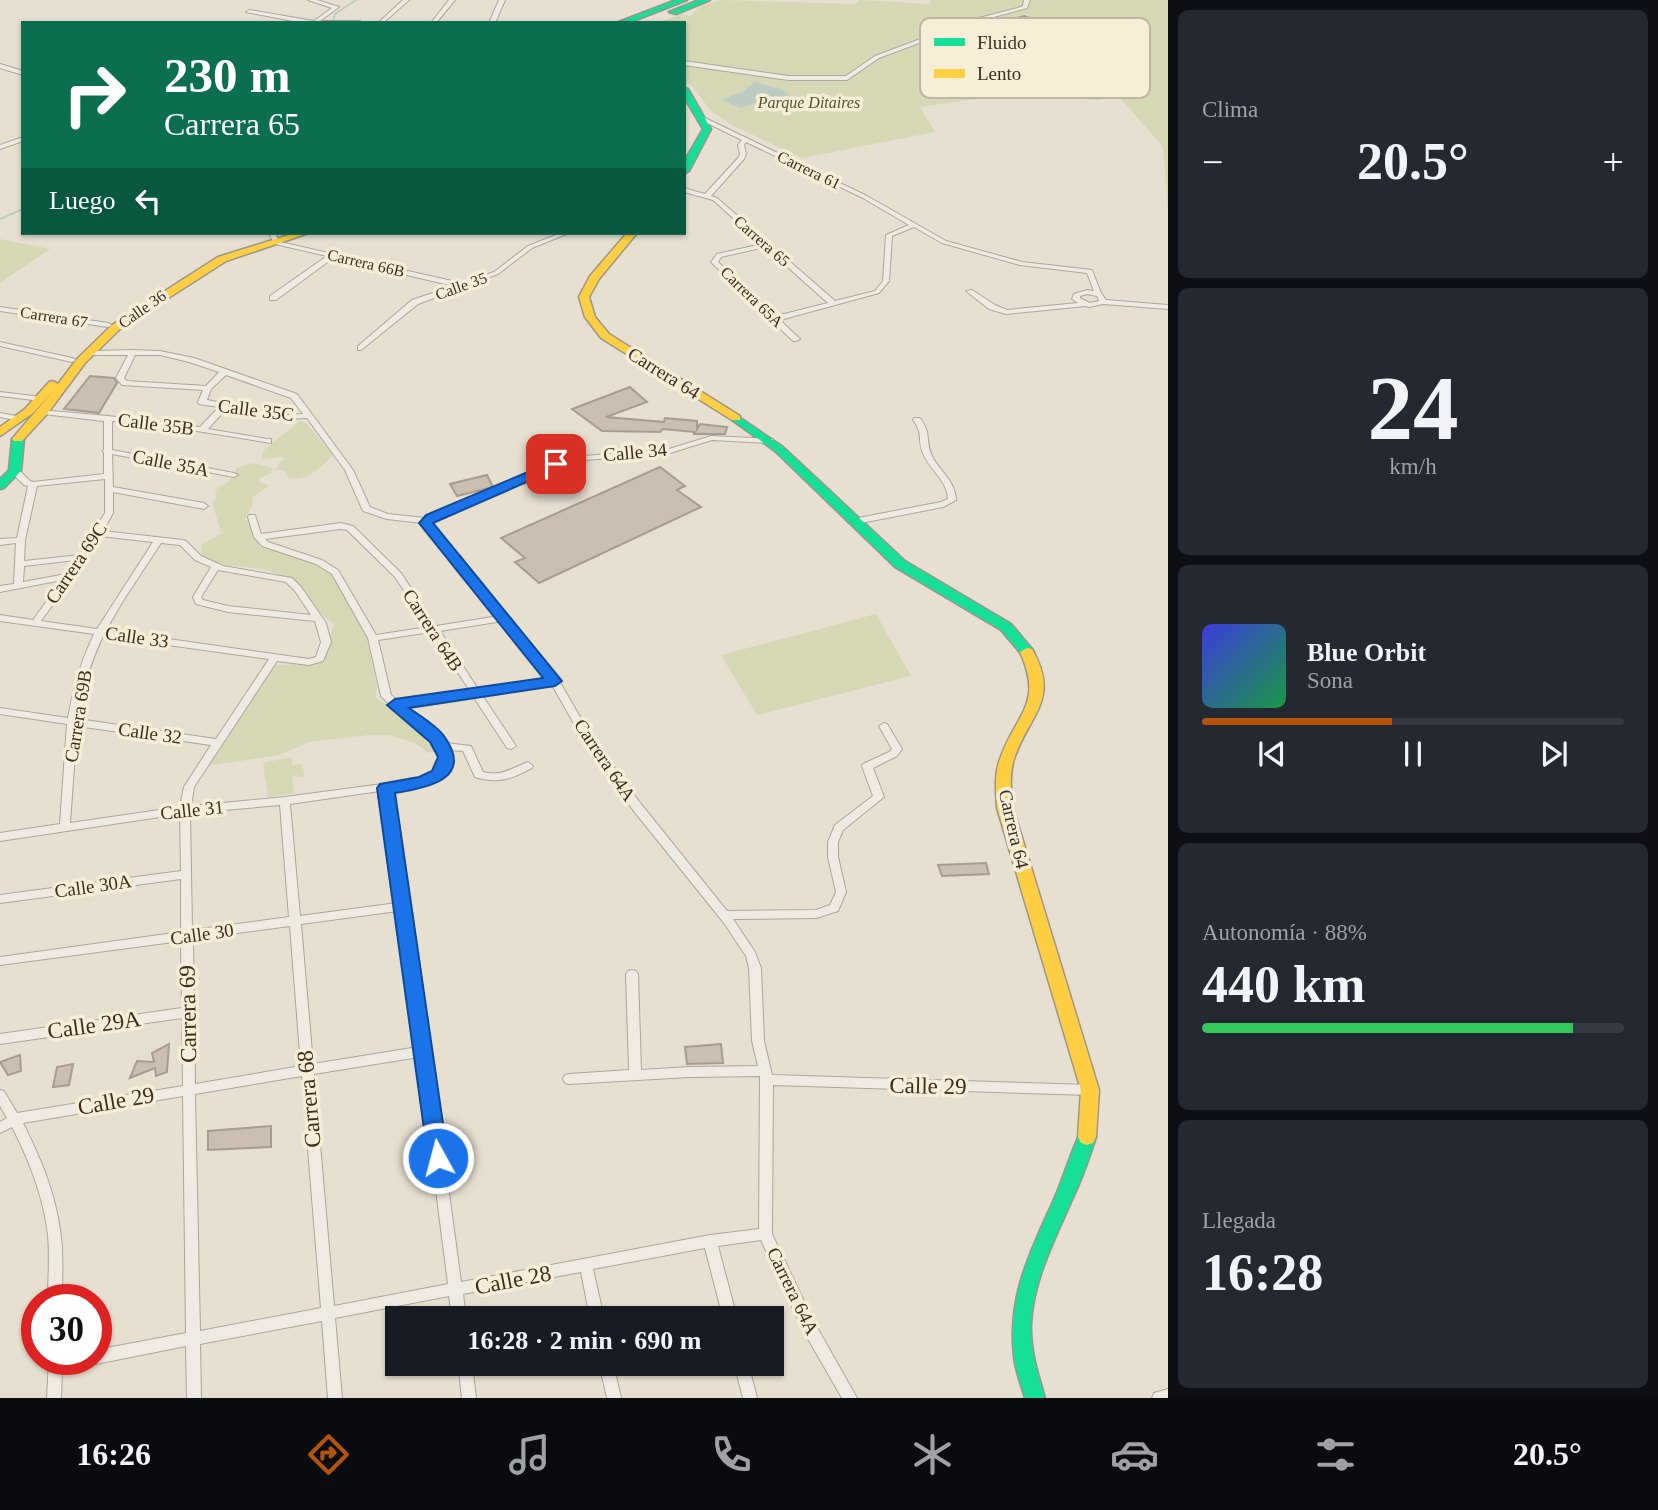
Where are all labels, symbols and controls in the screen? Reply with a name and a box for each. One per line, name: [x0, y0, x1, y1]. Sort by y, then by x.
legend: [920, 18, 1150, 98]
text: Fluido: [977, 32, 1027, 53]
text: 230 m: [164, 48, 291, 103]
icon: right: [49, 49, 140, 140]
text: Lento: [977, 63, 1021, 84]
park label: Parque Ditaires: [757, 94, 860, 112]
text: Clima: [1202, 97, 1258, 122]
text: Carrera 65: [164, 106, 300, 142]
text: 20.5°: [1357, 133, 1469, 190]
text: −: [1202, 141, 1223, 183]
text: +: [1603, 141, 1624, 183]
street label: Carrera 61: [775, 147, 843, 193]
icon: left: [129, 182, 167, 220]
text: Luego: [49, 186, 115, 215]
street label: Carrera 65: [731, 212, 793, 270]
street label: Carrera 66B: [326, 246, 406, 280]
street label: Carrera 65A: [717, 263, 787, 331]
street label: Calle 35: [433, 269, 489, 303]
street label: Calle 36: [115, 287, 169, 331]
street label: Carrera 67: [19, 303, 89, 331]
street label: Carrera 64: [624, 343, 704, 404]
text: 24: [1368, 358, 1459, 459]
street label: Calle 35C: [217, 395, 295, 425]
street label: Calle 35B: [117, 409, 195, 439]
pin: [526, 434, 586, 494]
street label: Calle 34: [602, 439, 668, 465]
street label: Calle 35A: [131, 445, 211, 481]
icon: arrive: [537, 445, 575, 483]
text: km/h: [1389, 454, 1437, 479]
street label: Carrera 69C: [41, 518, 111, 608]
street label: Carrera 64B: [399, 585, 467, 675]
street label: Calle 33: [104, 622, 170, 652]
text: Blue Orbit: [1307, 638, 1426, 667]
street label: Carrera 69B: [60, 668, 96, 764]
text: Sona: [1307, 668, 1353, 693]
street label: Carrera 64A: [570, 715, 640, 805]
street label: Calle 32: [117, 718, 183, 748]
icon: previous: [1253, 735, 1291, 773]
icon: pause: [1394, 735, 1432, 773]
icon: next: [1535, 735, 1573, 773]
street label: Carrera 64: [995, 787, 1033, 871]
street label: Calle 31: [159, 796, 225, 824]
street label: Calle 30A: [53, 870, 133, 902]
street label: Calle 30: [169, 919, 235, 949]
text: Autonomía · 88%: [1202, 920, 1367, 945]
text: 440 km: [1202, 956, 1365, 1013]
street label: Carrera 69: [175, 965, 201, 1063]
street label: Calle 29A: [46, 1006, 143, 1044]
street label: Carrera 68: [292, 1049, 326, 1149]
street label: Calle 29: [889, 1073, 967, 1099]
street label: Calle 29: [76, 1082, 156, 1120]
position arrow: [401, 1121, 475, 1195]
text: Llegada: [1202, 1208, 1276, 1233]
street label: Carrera 64A: [763, 1244, 823, 1338]
text: 16:28: [1202, 1244, 1323, 1301]
street label: Calle 28: [473, 1260, 553, 1300]
speed limit sign: 30: [21, 1284, 112, 1375]
text: 16:28 · 2 min · 690 m: [468, 1326, 702, 1355]
icon: directions: [304, 1430, 353, 1479]
icon: music: [505, 1430, 554, 1479]
icon: phone: [707, 1430, 756, 1479]
icon: climate: [908, 1430, 957, 1479]
icon: car: [1110, 1430, 1159, 1479]
icon: filters: [1311, 1430, 1360, 1479]
text: 16:26: [76, 1436, 151, 1472]
text: 20.5°: [1513, 1436, 1582, 1472]

